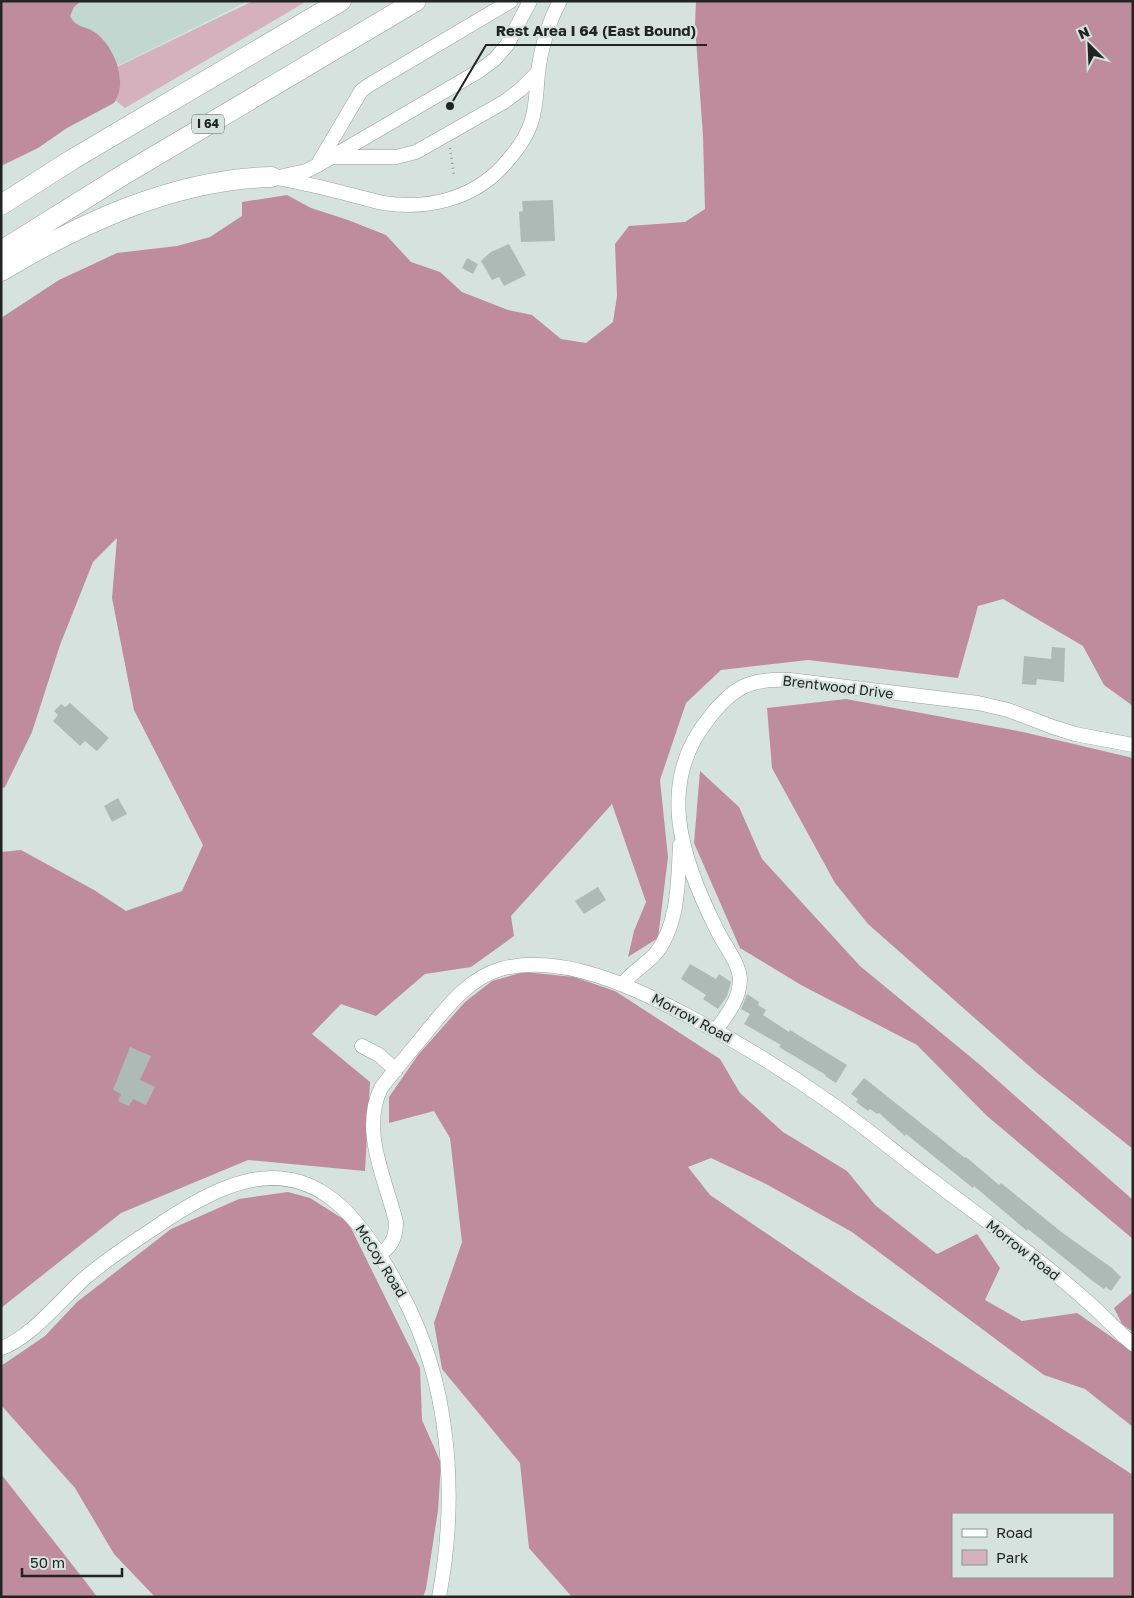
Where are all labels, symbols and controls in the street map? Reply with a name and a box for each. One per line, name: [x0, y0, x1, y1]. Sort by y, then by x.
callout: Rest Area I 64 (East Bound): [486, 15, 707, 45]
north arrow: [1064, 20, 1114, 70]
text: Rest Area I 64 (East Bound): [496, 21, 696, 39]
text: N: [1075, 23, 1092, 43]
road number: I 64: [192, 115, 224, 134]
street label: Brentwood Drive: [782, 671, 895, 702]
street label: Morrow Road: [649, 989, 735, 1046]
street label: Morrow Road: [983, 1216, 1063, 1284]
street label: McCoy Road: [352, 1221, 411, 1300]
legend: [952, 1513, 1114, 1578]
text: Road: [996, 1523, 1033, 1541]
scale bar: [22, 1546, 122, 1578]
text: Park: [996, 1548, 1029, 1566]
text: 50 m: [30, 1553, 65, 1571]

